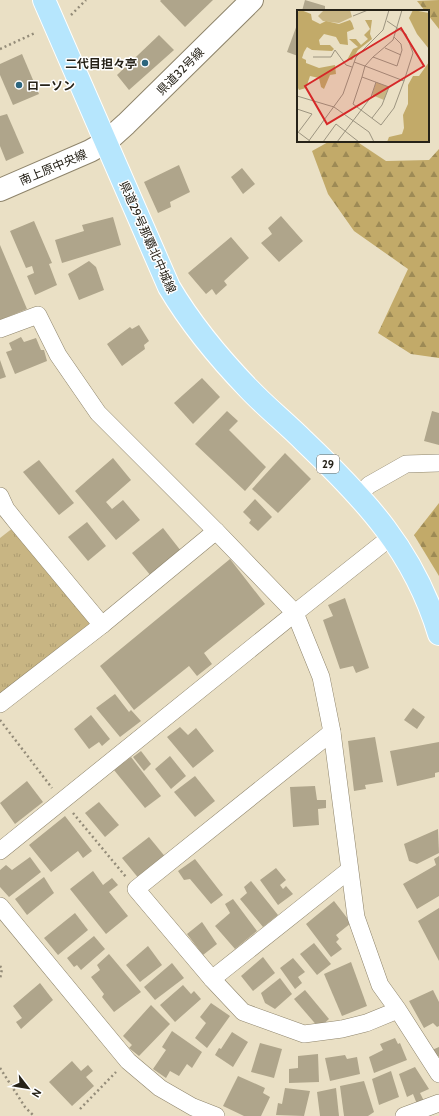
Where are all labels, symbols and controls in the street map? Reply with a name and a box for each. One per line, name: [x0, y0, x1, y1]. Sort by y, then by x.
inset map: [297, 10, 429, 142]
street label: 県道32号線: [153, 44, 207, 98]
place label: 二代目担々亭: [65, 56, 137, 71]
marker: 二代目担々亭: [140, 58, 150, 68]
place label: ローソン: [27, 78, 75, 93]
marker: ローソン: [14, 80, 24, 90]
street label: 南上原中央線: [17, 146, 89, 188]
street label: 県道29号那覇北中城線: [117, 179, 179, 295]
road number: 29: [317, 455, 339, 473]
north arrow: [8, 1068, 48, 1108]
text: N: [29, 1086, 45, 1100]

